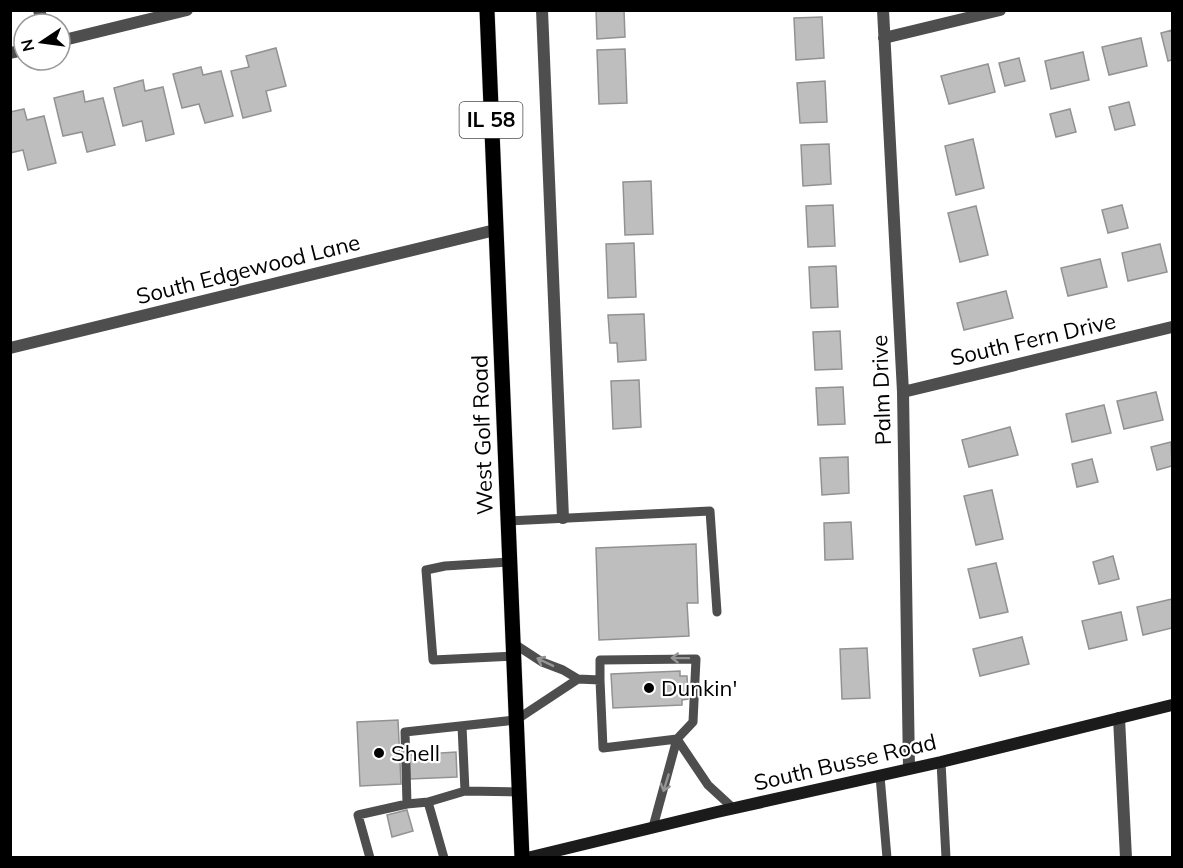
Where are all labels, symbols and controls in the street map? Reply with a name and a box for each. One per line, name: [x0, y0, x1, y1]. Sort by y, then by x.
north arrow: [12, 12, 72, 72]
text: N: [16, 37, 38, 54]
road number: IL 58: [460, 102, 522, 138]
street label: South Edgewood Lane: [133, 228, 363, 310]
street label: South Fern Drive: [948, 306, 1118, 372]
street label: Palm Drive: [865, 334, 897, 446]
street label: West Golf Road: [465, 354, 499, 516]
one-way arrow: [670, 652, 690, 664]
one-way arrow: [536, 656, 554, 668]
place label: Dunkin': [661, 674, 737, 702]
marker: Dunkin': [642, 681, 656, 695]
street label: South Busse Road: [751, 727, 939, 797]
place label: Shell: [391, 739, 440, 767]
marker: Shell: [372, 746, 386, 760]
one-way arrow: [659, 773, 670, 792]

